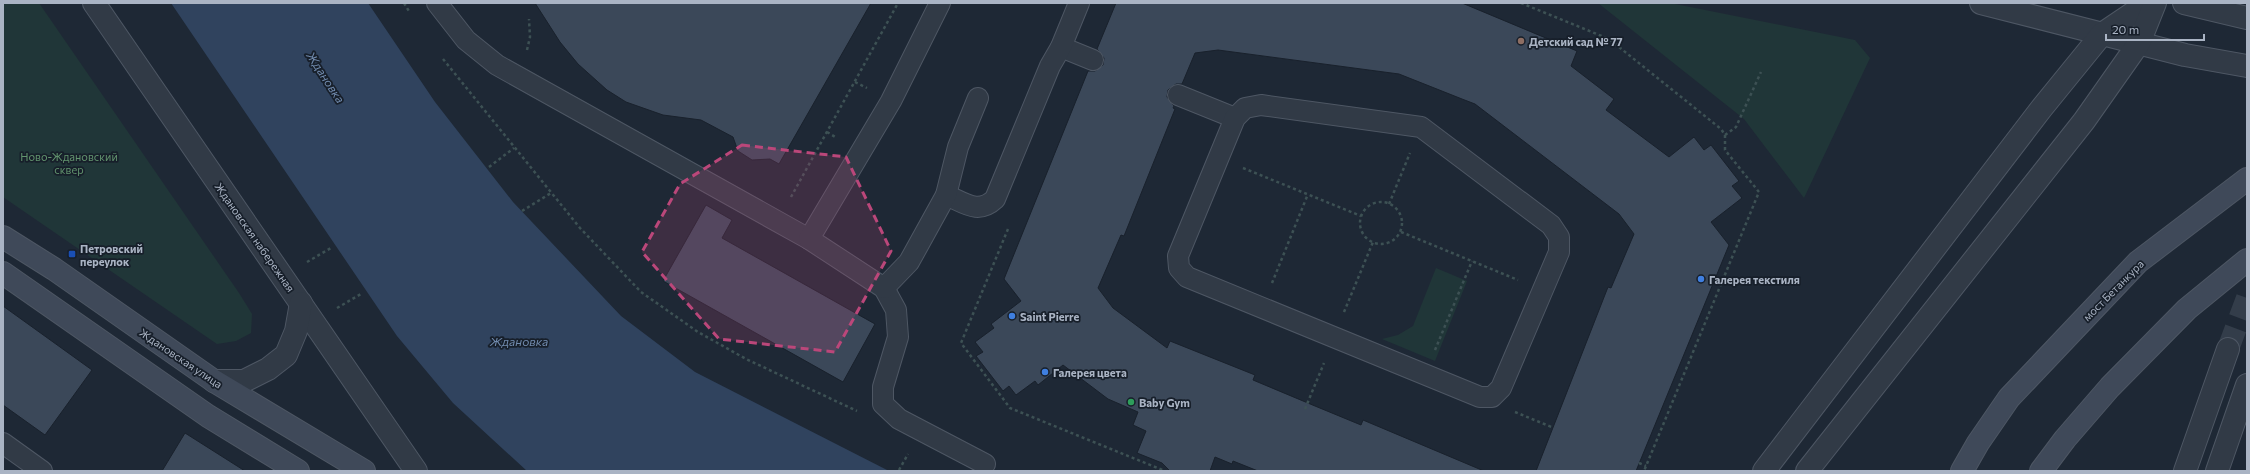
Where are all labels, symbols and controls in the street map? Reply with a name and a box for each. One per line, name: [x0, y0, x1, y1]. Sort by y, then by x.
scale bar: [2106, 16, 2204, 42]
text: 20 m: [2112, 22, 2139, 36]
place label: Детский сад № 77: [1529, 35, 1623, 48]
marker: Детский сад № 77: [1516, 36, 1526, 46]
water label: Ждановка: [304, 48, 348, 105]
park label: Ново-Ждановский сквер: [20, 150, 118, 176]
street label: Ждановская набережная: [212, 180, 298, 294]
place label: Петровский переулок: [80, 242, 143, 268]
marker: Петровский переулок: [67, 249, 77, 259]
street label: мост Бетанкура: [2080, 257, 2146, 323]
place label: Галерея текстиля: [1709, 273, 1800, 286]
marker: Галерея текстиля: [1696, 274, 1706, 284]
place label: Saint Pierre: [1020, 310, 1079, 323]
marker: Saint Pierre: [1007, 311, 1017, 321]
street label: Ждановская улица: [137, 325, 225, 391]
water label: Ждановка: [489, 334, 548, 348]
place label: Галерея цвета: [1053, 366, 1127, 379]
marker: Галерея цвета: [1040, 367, 1050, 377]
place label: Baby Gym: [1139, 396, 1190, 409]
marker: Baby Gym: [1126, 397, 1136, 407]

